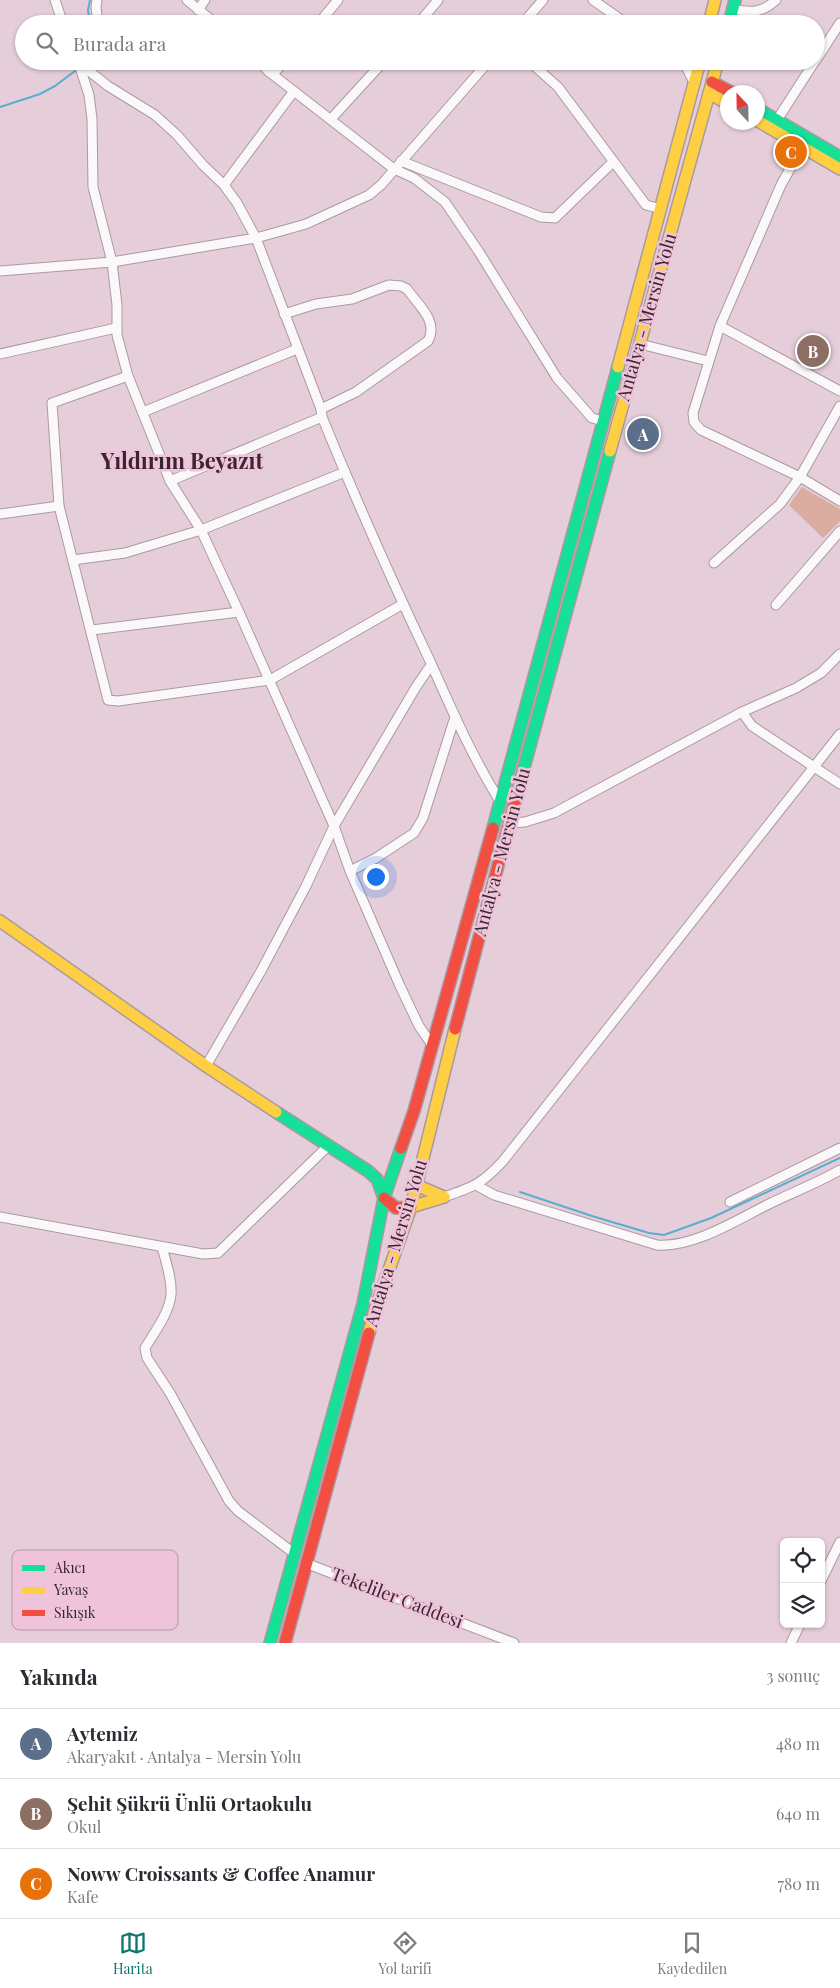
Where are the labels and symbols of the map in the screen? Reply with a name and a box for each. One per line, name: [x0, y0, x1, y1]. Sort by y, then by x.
north arrow: [720, 85, 765, 130]
pin: C: [775, 133, 807, 171]
street label: Antalya - Mersin Yolu: [610, 230, 682, 404]
pin: B: [797, 332, 829, 370]
pin: A: [627, 415, 659, 453]
district label: Yıldırım Beyazıt: [100, 445, 264, 475]
street label: Antalya - Mersin Yolu: [467, 764, 535, 940]
your location: [363, 864, 389, 890]
street label: Antalya - Mersin Yolu: [358, 1156, 432, 1330]
legend: [12, 1550, 178, 1630]
text: Akıcı: [53, 1558, 86, 1577]
street label: Tekeliler Caddesi: [328, 1561, 467, 1633]
text: Yavaş: [53, 1580, 88, 1599]
text: Sıkışık: [54, 1603, 96, 1622]

